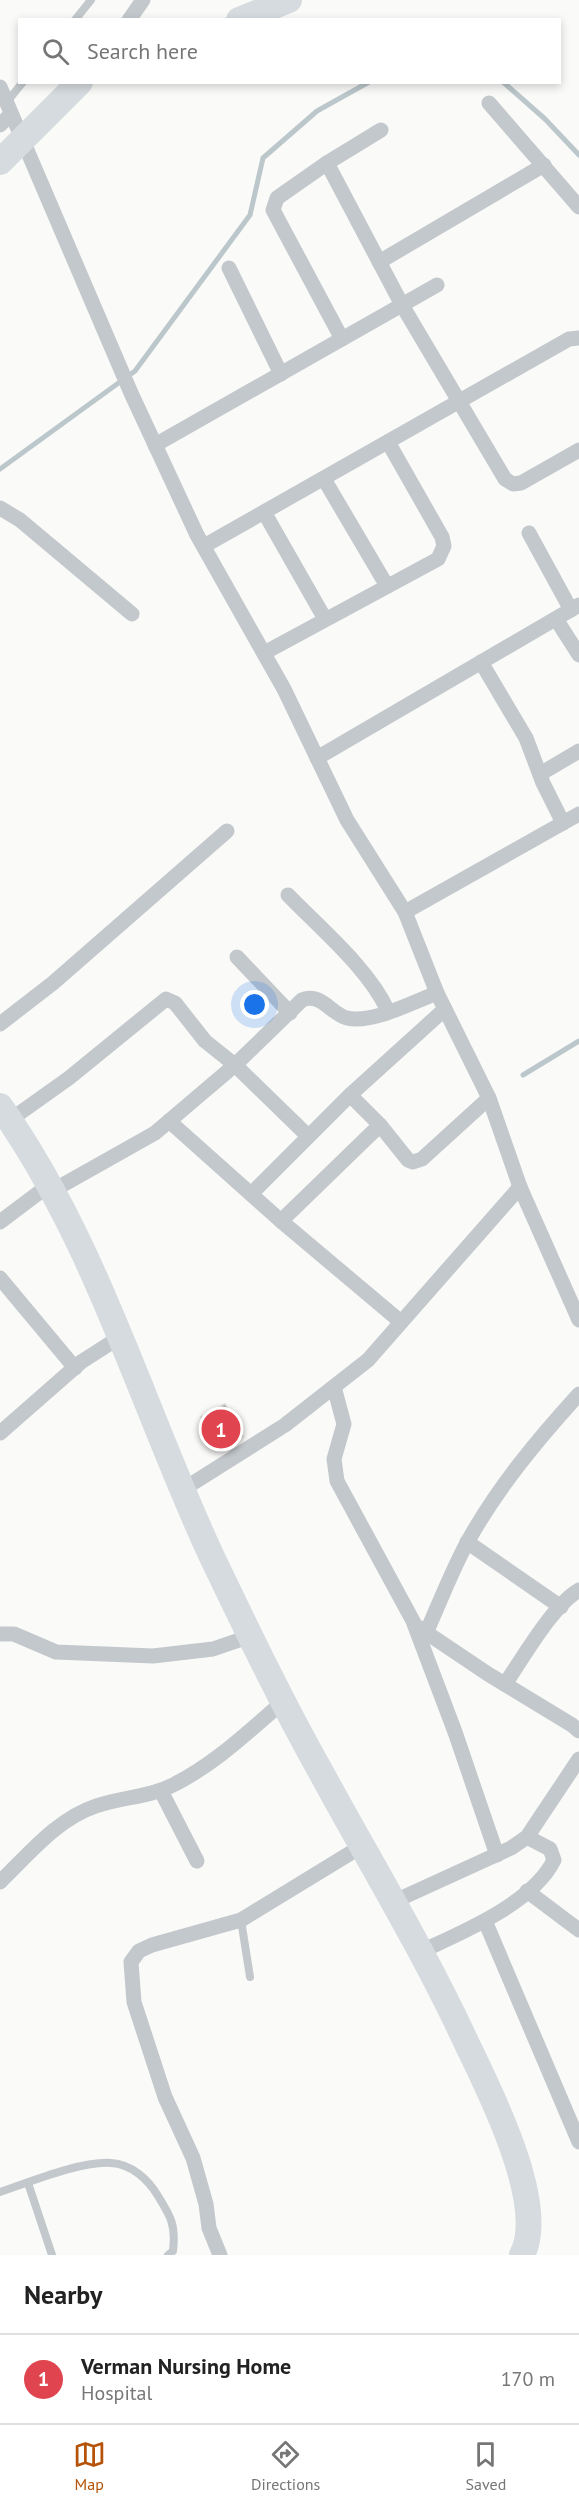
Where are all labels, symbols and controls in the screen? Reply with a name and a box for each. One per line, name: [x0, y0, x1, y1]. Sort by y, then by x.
search box: [18, 18, 561, 84]
icon: search: [39, 35, 72, 68]
text: Search here: [87, 37, 198, 65]
your location: [240, 990, 269, 1019]
pin: 1: [202, 1406, 240, 1452]
text: Nearby: [24, 2278, 102, 2311]
text: Verman Nursing Home: [81, 2352, 291, 2380]
text: 1: [38, 2366, 49, 2392]
text: 170 m: [501, 2366, 555, 2392]
text: Hospital: [81, 2380, 152, 2406]
tab: Map: [73, 2438, 106, 2494]
tab: Directions: [251, 2438, 320, 2494]
tab: Saved: [466, 2438, 506, 2494]

